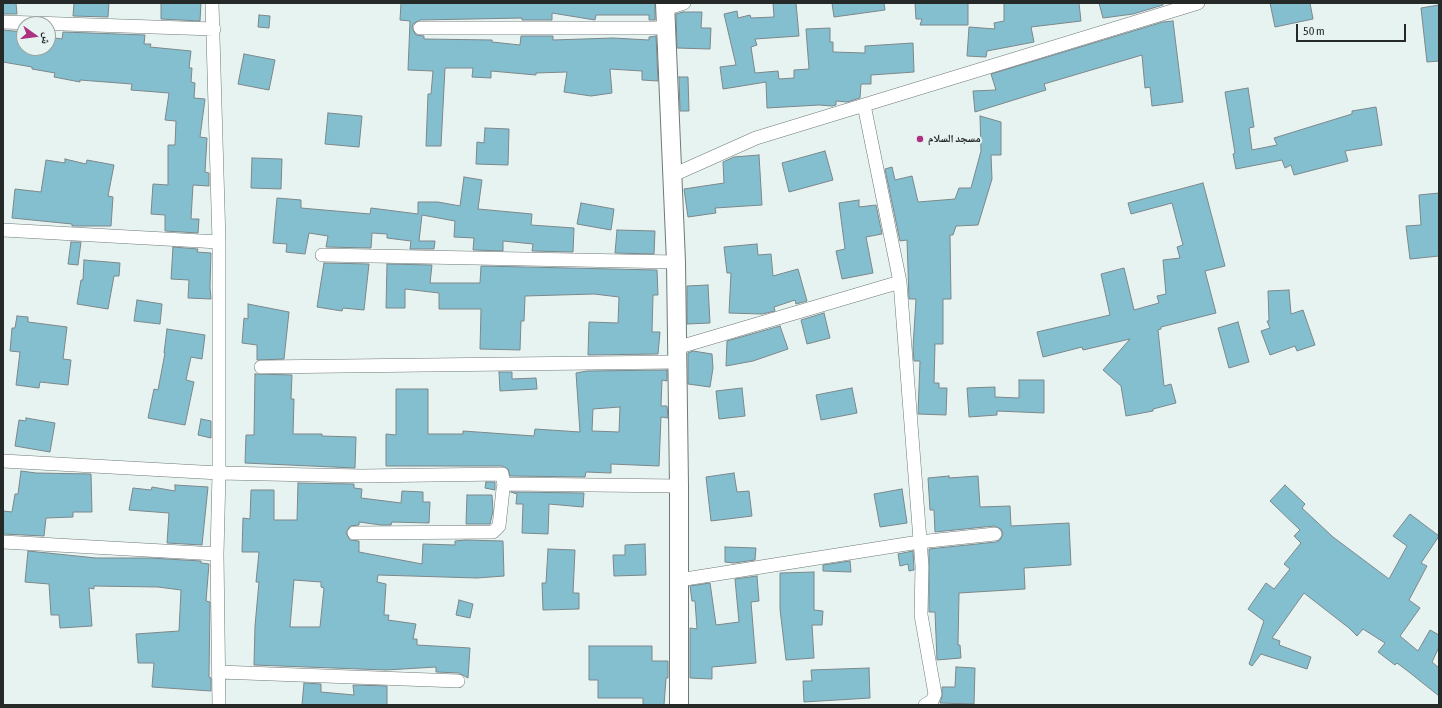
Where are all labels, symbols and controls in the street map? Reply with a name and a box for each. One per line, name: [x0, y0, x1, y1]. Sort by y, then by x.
north arrow: [16, 16, 56, 56]
scale bar: [1298, 16, 1408, 42]
text: 50 m: [1303, 24, 1325, 38]
text: ش: [39, 32, 54, 46]
place label: مسجد السلام: [928, 132, 981, 146]
marker: مسجد السلام: [915, 134, 925, 144]

